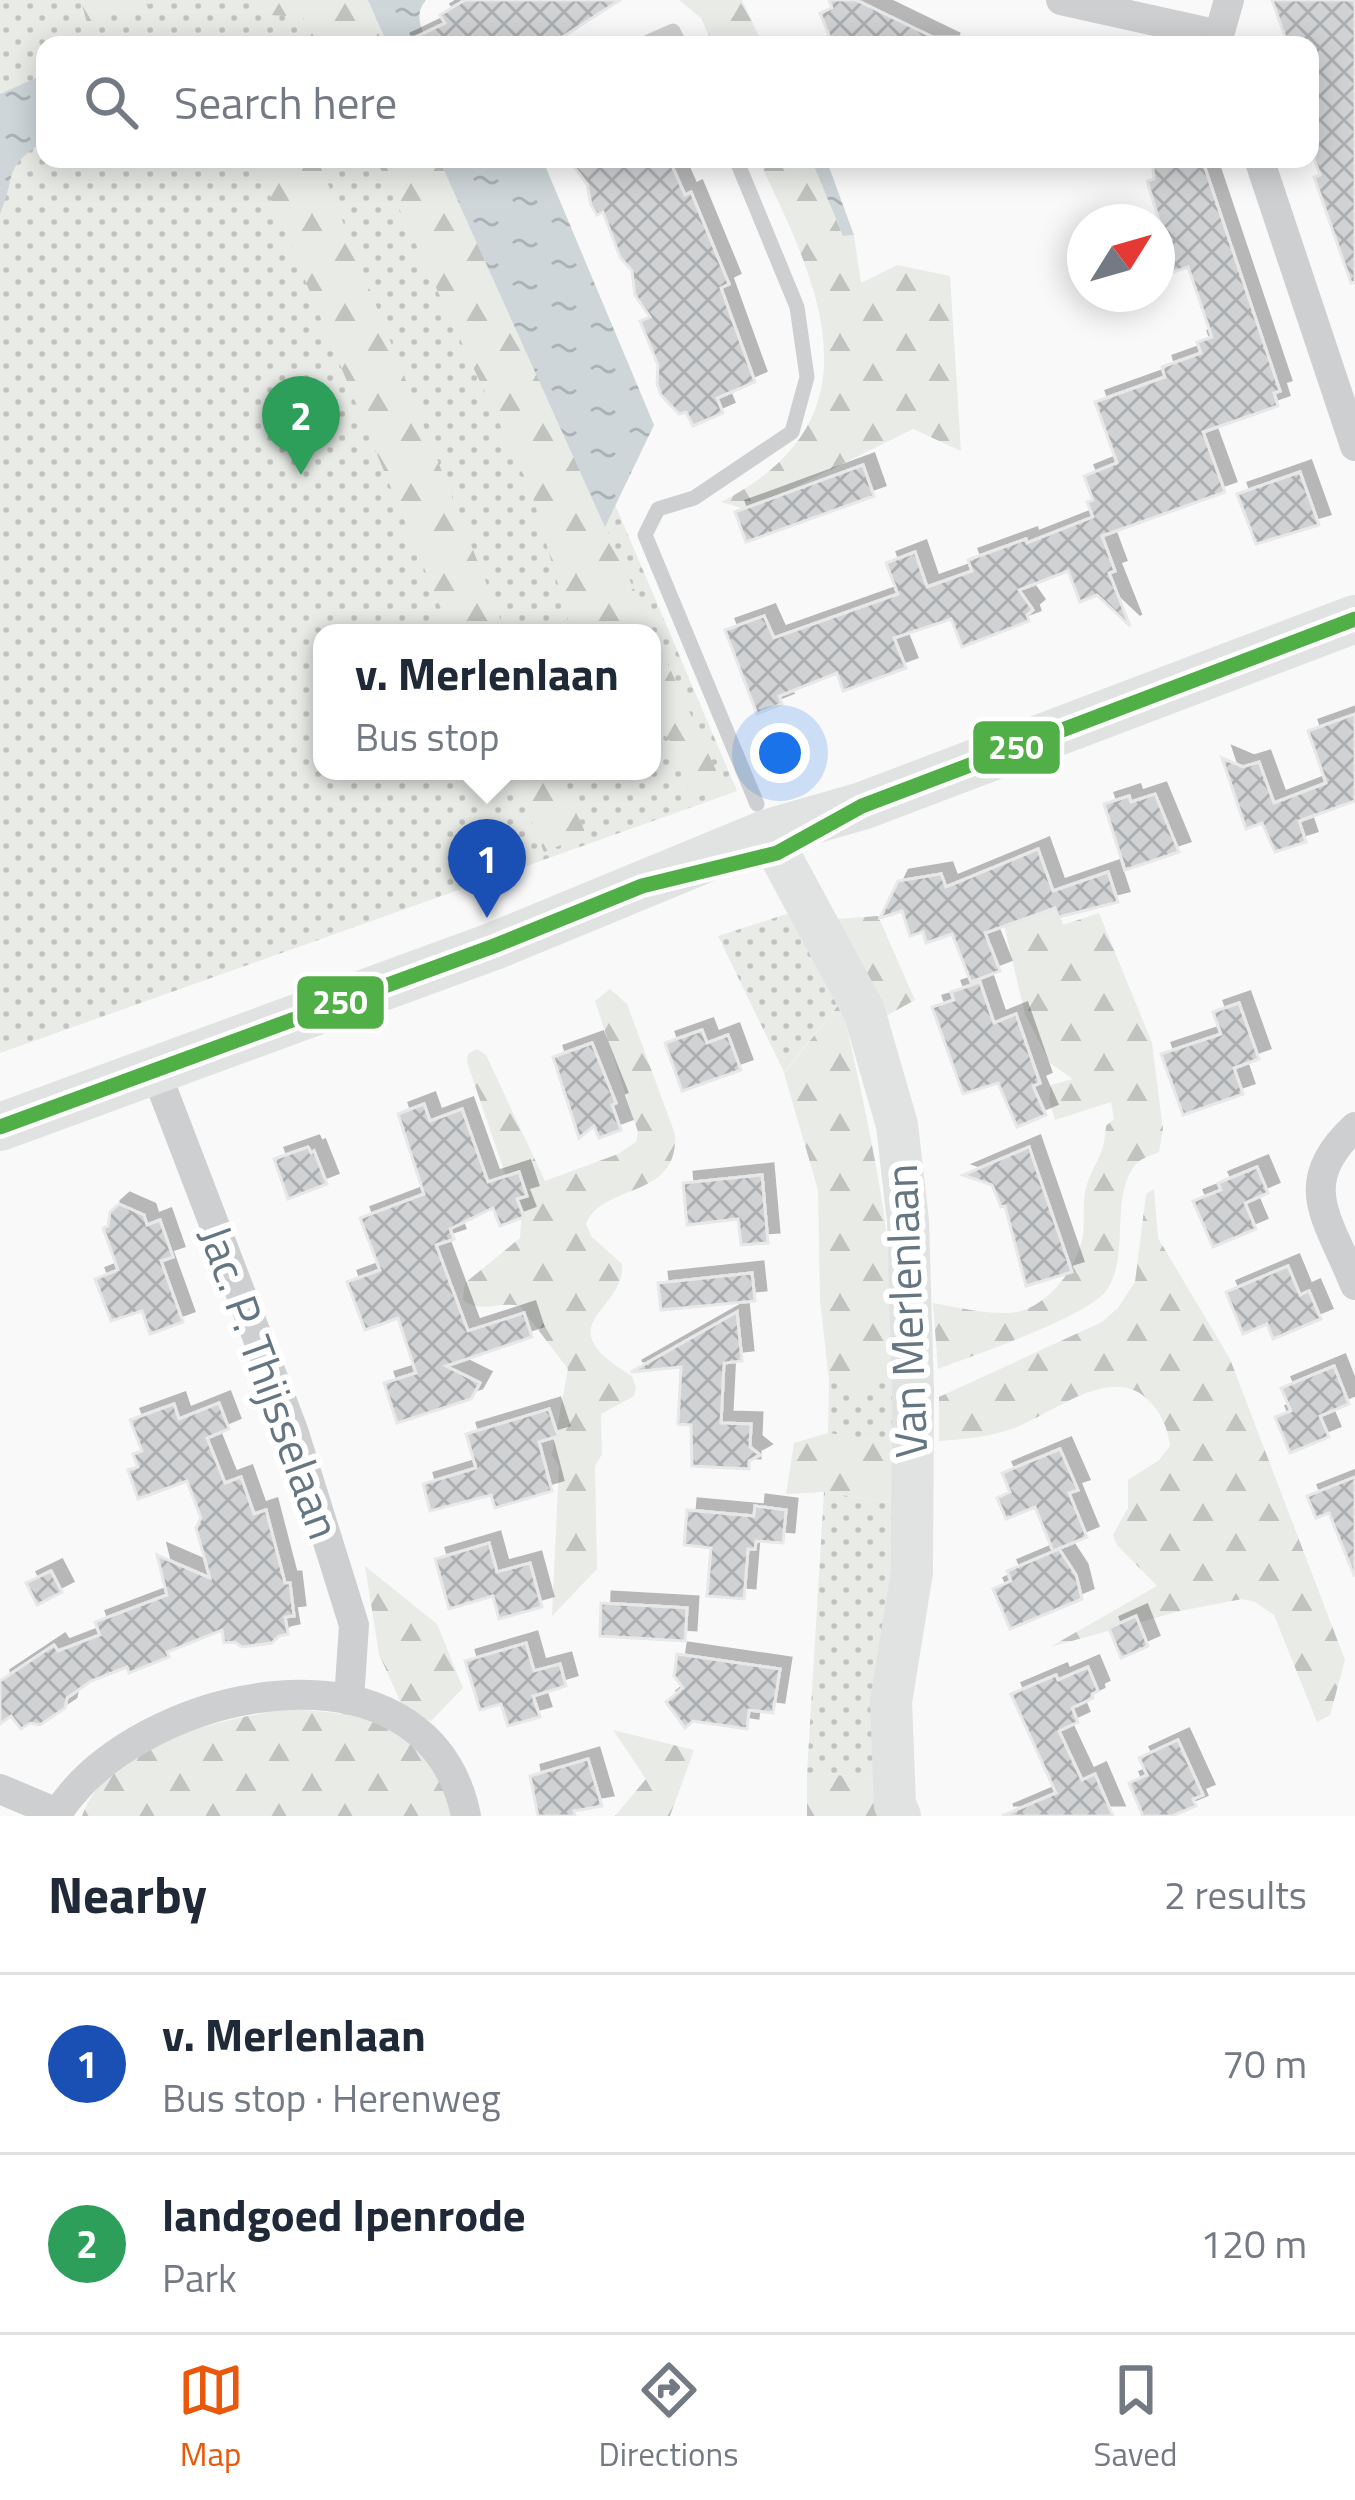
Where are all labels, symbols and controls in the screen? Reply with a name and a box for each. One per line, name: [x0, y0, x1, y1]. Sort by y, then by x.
search box: [36, 36, 1319, 168]
text: Search here: [174, 68, 397, 136]
icon: search: [78, 69, 144, 135]
north arrow: [1067, 204, 1175, 312]
pin: 2: [262, 376, 340, 475]
popup: [313, 624, 661, 780]
text: v. Merlenlaan: [355, 639, 619, 707]
text: Bus stop: [355, 707, 500, 766]
line badge: 250: [971, 719, 1062, 776]
text: 250: [988, 722, 1044, 772]
your location: [750, 723, 810, 783]
pin: 1: [448, 819, 526, 918]
line badge: 250: [295, 974, 386, 1031]
text: 250: [312, 977, 368, 1027]
street label: Van Merlenlaan: [866, 1163, 944, 1459]
street label: Jac. P. Thijsselaan: [183, 1215, 359, 1548]
text: Nearby: [48, 1855, 207, 1933]
text: 2 results: [1164, 1865, 1307, 1924]
text: v. Merlenlaan: [162, 2000, 426, 2068]
text: 1: [76, 2034, 98, 2093]
text: 70 m: [1222, 2034, 1307, 2093]
text: Bus stop · Herenweg: [162, 2068, 501, 2127]
text: landgoed Ipenrode: [162, 2180, 526, 2248]
text: 2: [76, 2214, 98, 2273]
text: 120 m: [1200, 2214, 1307, 2273]
text: Park: [162, 2248, 237, 2307]
tab: Map: [178, 2357, 244, 2479]
tab: Directions: [599, 2357, 739, 2479]
tab: Saved: [1094, 2357, 1177, 2479]

